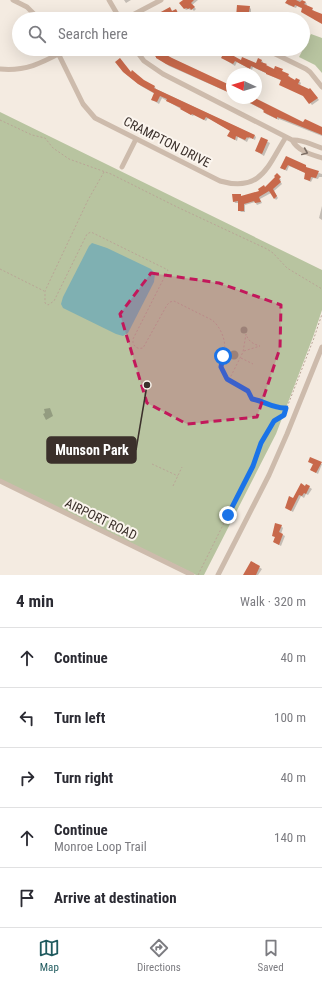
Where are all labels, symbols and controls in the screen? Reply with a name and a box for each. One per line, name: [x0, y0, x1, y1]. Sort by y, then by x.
search box: [12, 12, 310, 56]
icon: search: [26, 23, 48, 45]
text: Search here: [58, 25, 128, 43]
north arrow: [226, 68, 262, 104]
street label: CRAMPTON DRIVE: [121, 114, 213, 170]
one-way arrow: [302, 147, 309, 155]
route start: [214, 347, 232, 365]
callout: Munson Park: [47, 437, 136, 463]
text: Munson Park: [55, 442, 129, 458]
street label: AIRPORT ROAD: [63, 495, 139, 543]
route end: [219, 506, 237, 524]
text: 4 min: [16, 591, 54, 611]
text: Walk · 320 m: [240, 594, 306, 609]
icon: ahead: [16, 647, 38, 669]
text: Continue: [54, 649, 108, 667]
text: 40 m: [280, 650, 306, 665]
icon: left: [16, 707, 38, 729]
text: Turn left: [54, 709, 105, 727]
text: 100 m: [274, 710, 306, 725]
icon: right: [16, 767, 38, 789]
text: Turn right: [54, 769, 113, 787]
text: 40 m: [280, 770, 306, 785]
text: Continue: [54, 821, 108, 839]
icon: ahead: [16, 827, 38, 849]
text: 140 m: [274, 830, 306, 845]
text: Monroe Loop Trail: [54, 839, 147, 854]
icon: arrive: [16, 887, 38, 909]
text: Arrive at destination: [54, 889, 177, 907]
tab: Map: [38, 937, 60, 974]
tab: Directions: [137, 937, 181, 974]
tab: Saved: [258, 937, 284, 974]

